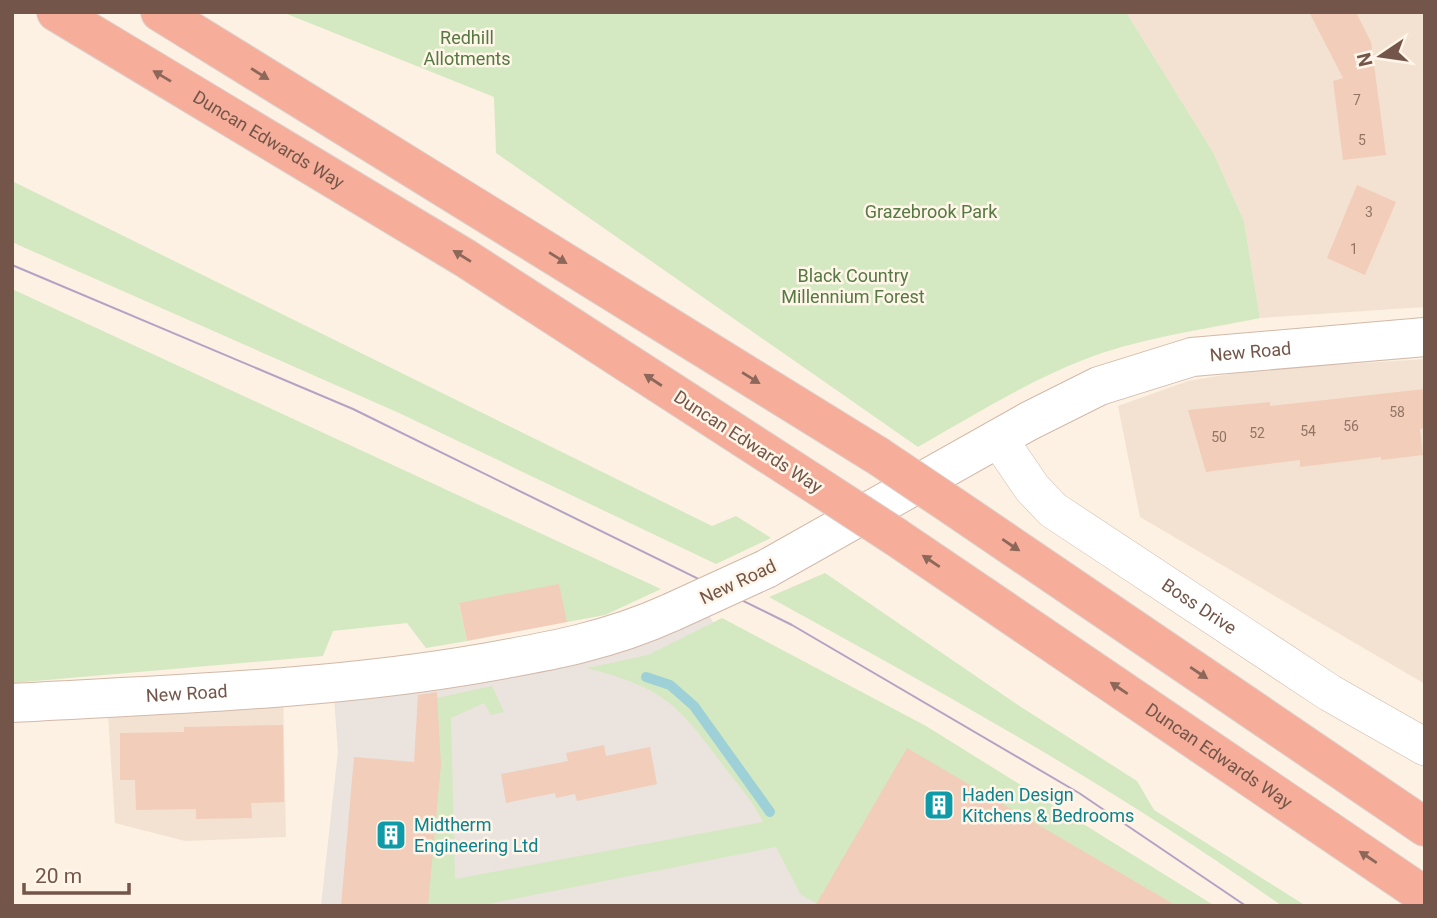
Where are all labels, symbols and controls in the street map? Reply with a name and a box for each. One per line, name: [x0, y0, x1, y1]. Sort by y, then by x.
north arrow: [1346, 21, 1416, 91]
park label: Redhill Allotments: [423, 27, 511, 69]
text: N: [1352, 51, 1378, 69]
one-way arrow: [250, 67, 269, 80]
one-way arrow: [152, 70, 171, 82]
street label: Duncan Edwards Way: [189, 86, 349, 193]
house number: 7: [1353, 92, 1361, 108]
house number: 5: [1358, 132, 1366, 148]
park label: Grazebrook Park: [865, 201, 998, 222]
house number: 3: [1365, 204, 1373, 220]
house number: 1: [1350, 241, 1358, 257]
one-way arrow: [452, 250, 471, 263]
one-way arrow: [548, 251, 567, 264]
park label: Black Country Millennium Forest: [781, 265, 925, 307]
street label: New Road: [1209, 338, 1292, 365]
one-way arrow: [742, 371, 761, 384]
one-way arrow: [643, 373, 662, 386]
street label: Duncan Edwards Way: [670, 386, 827, 498]
house number: 58: [1389, 404, 1405, 420]
house number: 56: [1343, 418, 1359, 434]
house number: 54: [1300, 423, 1316, 439]
house number: 52: [1249, 425, 1265, 441]
house number: 50: [1211, 429, 1227, 445]
one-way arrow: [1002, 538, 1020, 552]
one-way arrow: [921, 554, 941, 567]
street label: New Road: [696, 555, 779, 608]
street label: Boss Drive: [1158, 574, 1241, 638]
one-way arrow: [1190, 666, 1208, 680]
street label: New Road: [145, 680, 228, 706]
one-way arrow: [1110, 681, 1128, 695]
street label: Duncan Edwards Way: [1142, 698, 1297, 813]
place label: Haden Design Kitchens & Bedrooms: [962, 784, 1134, 826]
building icon: Haden Design Kitchens & Bedrooms: [922, 788, 956, 822]
place label: Midtherm Engineering Ltd: [414, 814, 538, 856]
building icon: Midtherm Engineering Ltd: [374, 818, 408, 852]
one-way arrow: [1358, 851, 1378, 864]
scale bar: [24, 852, 130, 896]
text: 20 m: [35, 864, 82, 888]

